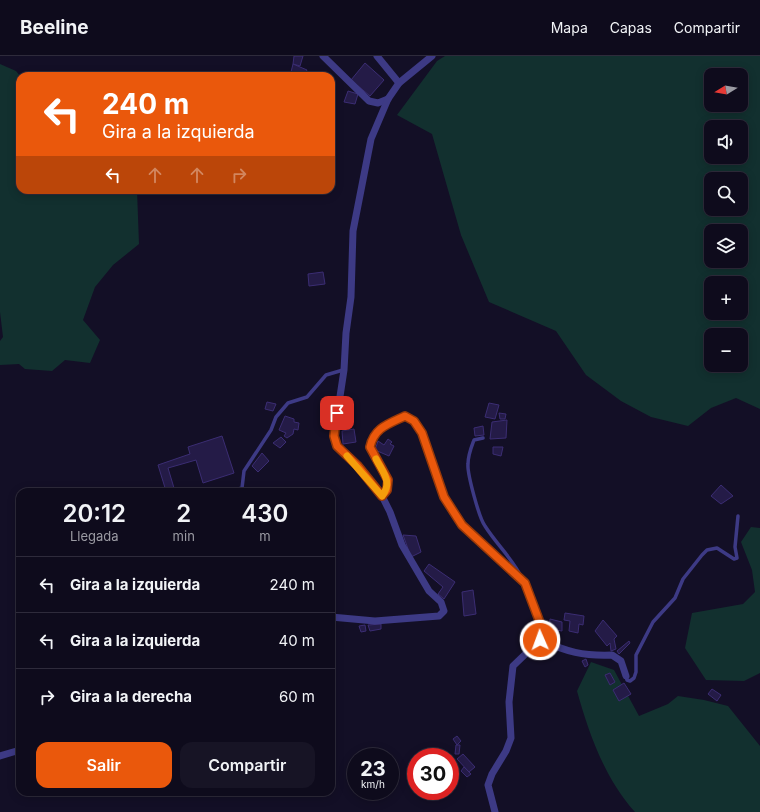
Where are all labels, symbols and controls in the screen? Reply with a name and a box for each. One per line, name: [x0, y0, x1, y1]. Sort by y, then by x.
text: Beeline: [20, 16, 89, 39]
text: Mapa: [551, 19, 588, 36]
text: Capas: [610, 19, 652, 36]
text: Compartir: [674, 19, 740, 36]
north arrow: [704, 68, 748, 112]
map controls: [704, 68, 748, 372]
text: 240 m: [102, 87, 189, 121]
icon: left: [36, 88, 88, 140]
button: sound: [704, 120, 748, 164]
text: Gira a la izquierda: [102, 121, 255, 142]
icon: left: [102, 164, 124, 186]
icon: ahead: [144, 164, 166, 186]
icon: ahead: [186, 164, 208, 186]
icon: right: [228, 164, 250, 186]
button: search: [704, 172, 748, 216]
button: layers: [704, 224, 748, 268]
button: +: [704, 276, 748, 320]
button: −: [704, 328, 748, 372]
pin: [320, 396, 354, 430]
icon: arrive: [326, 402, 348, 424]
text: 20:12: [63, 499, 126, 528]
text: 2: [176, 499, 191, 528]
text: 430: [241, 499, 288, 528]
text: Llegada: [70, 528, 119, 544]
text: min: [173, 528, 195, 544]
text: m: [259, 528, 271, 544]
icon: left: [36, 574, 58, 596]
text: Gira a la izquierda: [70, 575, 200, 594]
text: 240 m: [270, 575, 315, 594]
position arrow: [519, 619, 561, 661]
icon: left: [36, 630, 58, 652]
text: Gira a la izquierda: [70, 631, 200, 650]
text: 40 m: [278, 631, 315, 650]
icon: right: [36, 686, 58, 708]
text: Gira a la derecha: [70, 687, 192, 706]
text: 60 m: [279, 687, 315, 706]
button: Salir: [36, 742, 172, 788]
button: Compartir: [180, 742, 315, 788]
speed limit sign: 30: [407, 748, 459, 800]
text: 23: [360, 757, 386, 781]
text: km/h: [361, 778, 385, 790]

